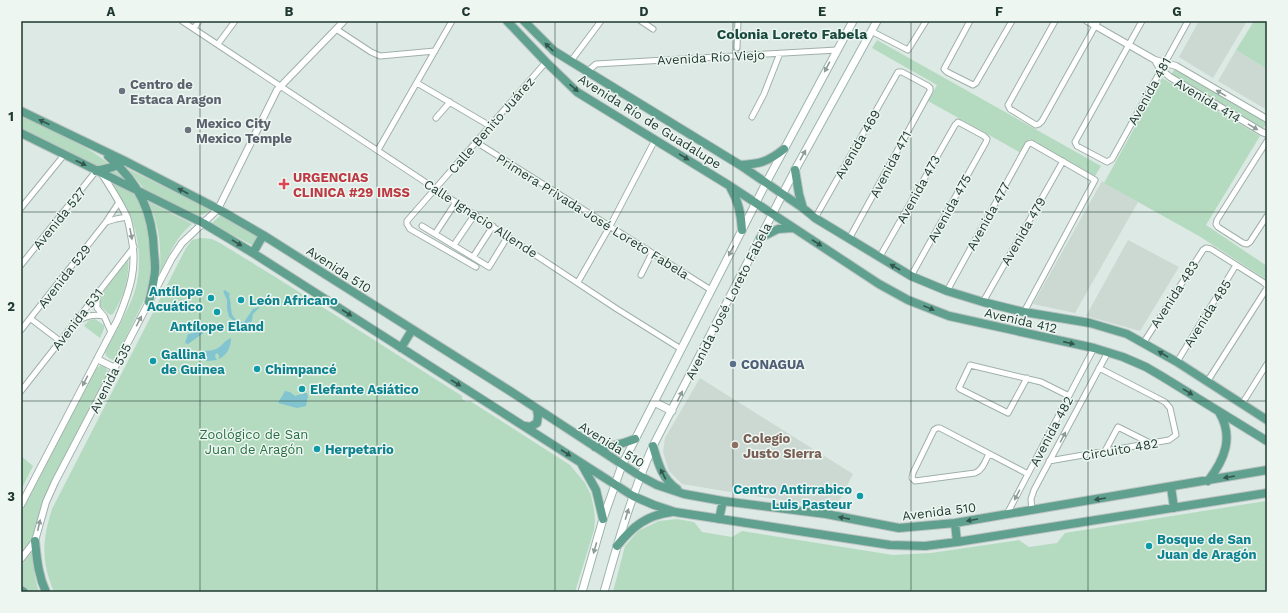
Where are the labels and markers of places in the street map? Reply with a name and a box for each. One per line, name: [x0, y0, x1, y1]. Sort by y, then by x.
place label: Centro de Estaca Aragon: [130, 77, 222, 107]
marker: Centro de Estaca Aragon: [117, 86, 127, 96]
place label: Mexico City Mexico Temple: [196, 116, 293, 146]
marker: Mexico City Mexico Temple: [183, 125, 193, 135]
place label: URGENCIAS CLINICA #29 IMSS: [293, 170, 410, 200]
marker: URGENCIAS CLINICA #29 IMSS: [278, 178, 290, 190]
place label: Antílope Acuático: [147, 284, 203, 314]
marker: Antílope Acuático: [206, 293, 216, 303]
place label: León Africano: [249, 293, 338, 308]
marker: León Africano: [236, 295, 246, 305]
marker: Antílope Eland: [212, 307, 222, 317]
place label: Antílope Eland: [170, 319, 264, 334]
place label: Gallina de Guinea: [161, 347, 225, 377]
marker: Gallina de Guinea: [148, 356, 158, 366]
place label: CONAGUA: [741, 357, 805, 372]
marker: CONAGUA: [728, 359, 738, 369]
place label: Chimpancé: [265, 362, 337, 377]
marker: Chimpancé: [252, 364, 262, 374]
place label: Elefante Asiático: [310, 382, 419, 397]
marker: Elefante Asiático: [297, 384, 307, 394]
place label: Colegio Justo SIerra: [743, 431, 822, 461]
marker: Colegio Justo SIerra: [730, 440, 740, 450]
place label: Herpetario: [325, 442, 394, 457]
marker: Herpetario: [312, 444, 322, 454]
place label: Centro Antirrabico Luis Pasteur: [733, 482, 852, 512]
marker: Centro Antirrabico Luis Pasteur: [855, 491, 865, 501]
place label: Bosque de San Juan de Aragón: [1157, 532, 1257, 562]
marker: Bosque de San Juan de Aragón: [1144, 541, 1154, 551]

